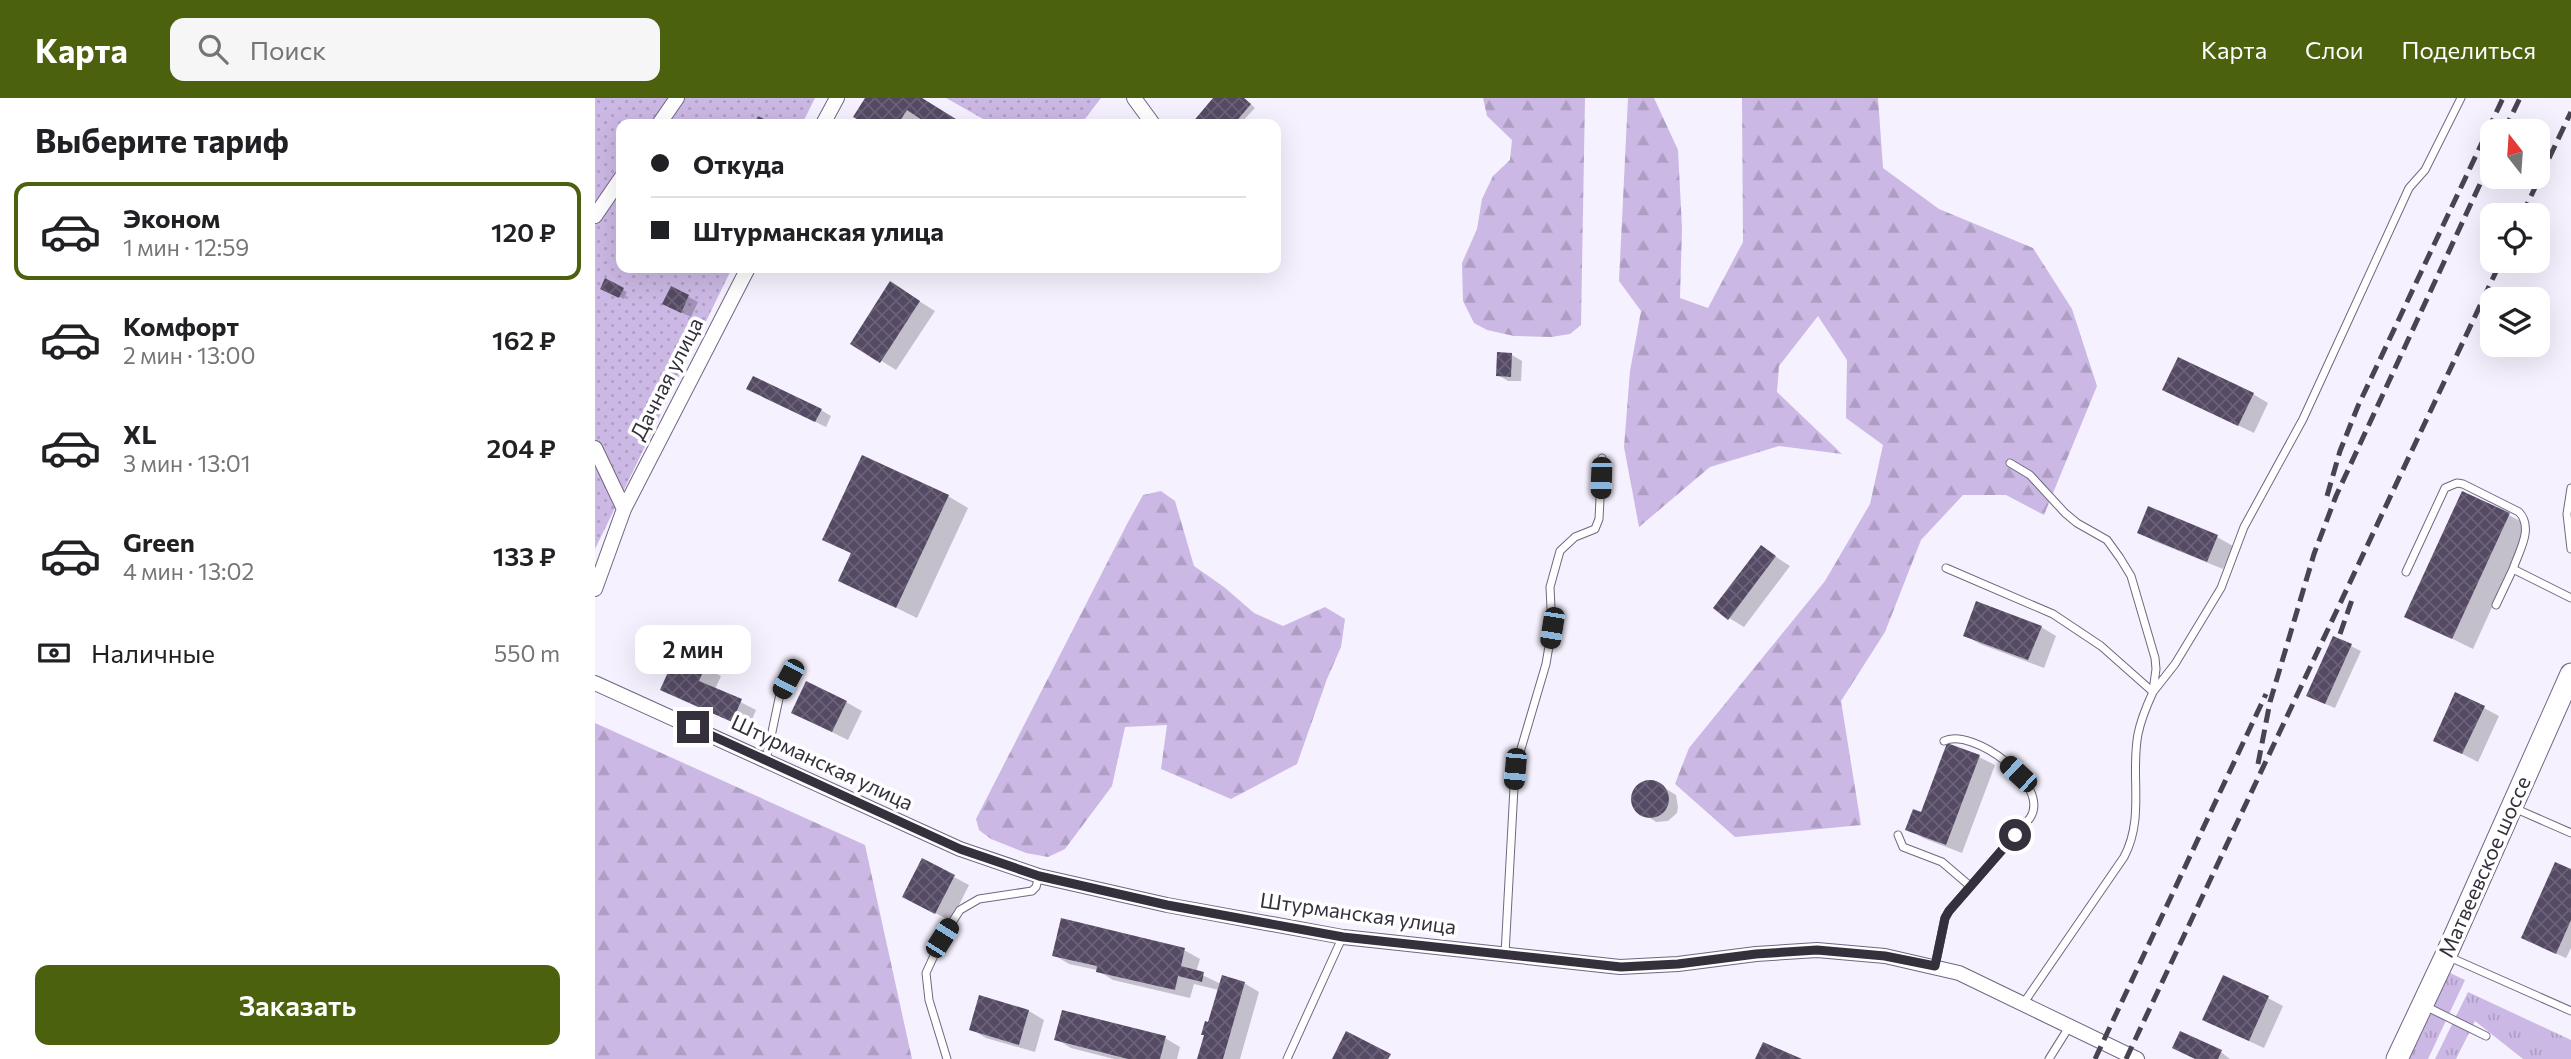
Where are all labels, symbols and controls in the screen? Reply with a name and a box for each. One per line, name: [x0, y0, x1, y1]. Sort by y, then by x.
search box: [170, 18, 660, 81]
text: Карта: [35, 29, 128, 70]
icon: search: [194, 30, 232, 68]
text: Поиск: [250, 34, 326, 65]
text: Карта: [2201, 35, 2267, 64]
text: Слои: [2305, 35, 2363, 64]
text: Поделиться: [2401, 35, 2536, 64]
north arrow: [2480, 119, 2550, 189]
map controls: [2480, 119, 2550, 357]
text: Выберите тариф: [35, 120, 289, 160]
text: Откуда: [693, 148, 784, 179]
icon: car: [39, 200, 102, 263]
text: Эконом: [123, 202, 220, 233]
button: locate: [2480, 203, 2550, 273]
text: Штурманская улица: [693, 215, 944, 246]
text: 120 ₽: [491, 216, 556, 247]
text: 1 мин · 12:59: [123, 233, 249, 261]
button: layers: [2480, 287, 2550, 357]
icon: car: [39, 308, 102, 371]
text: Комфорт: [123, 310, 239, 341]
street label: Дачная улица: [624, 313, 707, 444]
text: 162 ₽: [492, 324, 556, 355]
text: 2 мин · 13:00: [123, 341, 255, 369]
icon: car: [39, 416, 102, 479]
text: XL: [123, 418, 157, 449]
text: 204 ₽: [487, 432, 556, 463]
text: 3 мин · 13:01: [123, 449, 251, 477]
car: [1590, 457, 1613, 499]
icon: car: [39, 524, 102, 587]
text: Green: [123, 526, 195, 557]
text: 133 ₽: [493, 540, 556, 571]
text: 4 мин · 13:02: [123, 557, 254, 585]
car: [1539, 606, 1566, 650]
callout: 2 мин: [635, 626, 751, 674]
icon: cash: [35, 634, 73, 672]
text: 2 мин: [663, 635, 723, 663]
text: Наличные: [91, 637, 215, 668]
text: 550 m: [494, 639, 560, 667]
car: [769, 656, 808, 702]
street label: Штурманская улица: [728, 709, 918, 815]
route end: [677, 711, 709, 743]
car: [1503, 747, 1528, 791]
car: [1996, 752, 2041, 796]
street label: Матвеевское шоссе: [2432, 772, 2535, 961]
route start: [1999, 819, 2031, 851]
street label: Штурманская улица: [1259, 886, 1458, 939]
car: [922, 915, 963, 961]
button: Заказать: [35, 965, 560, 1045]

